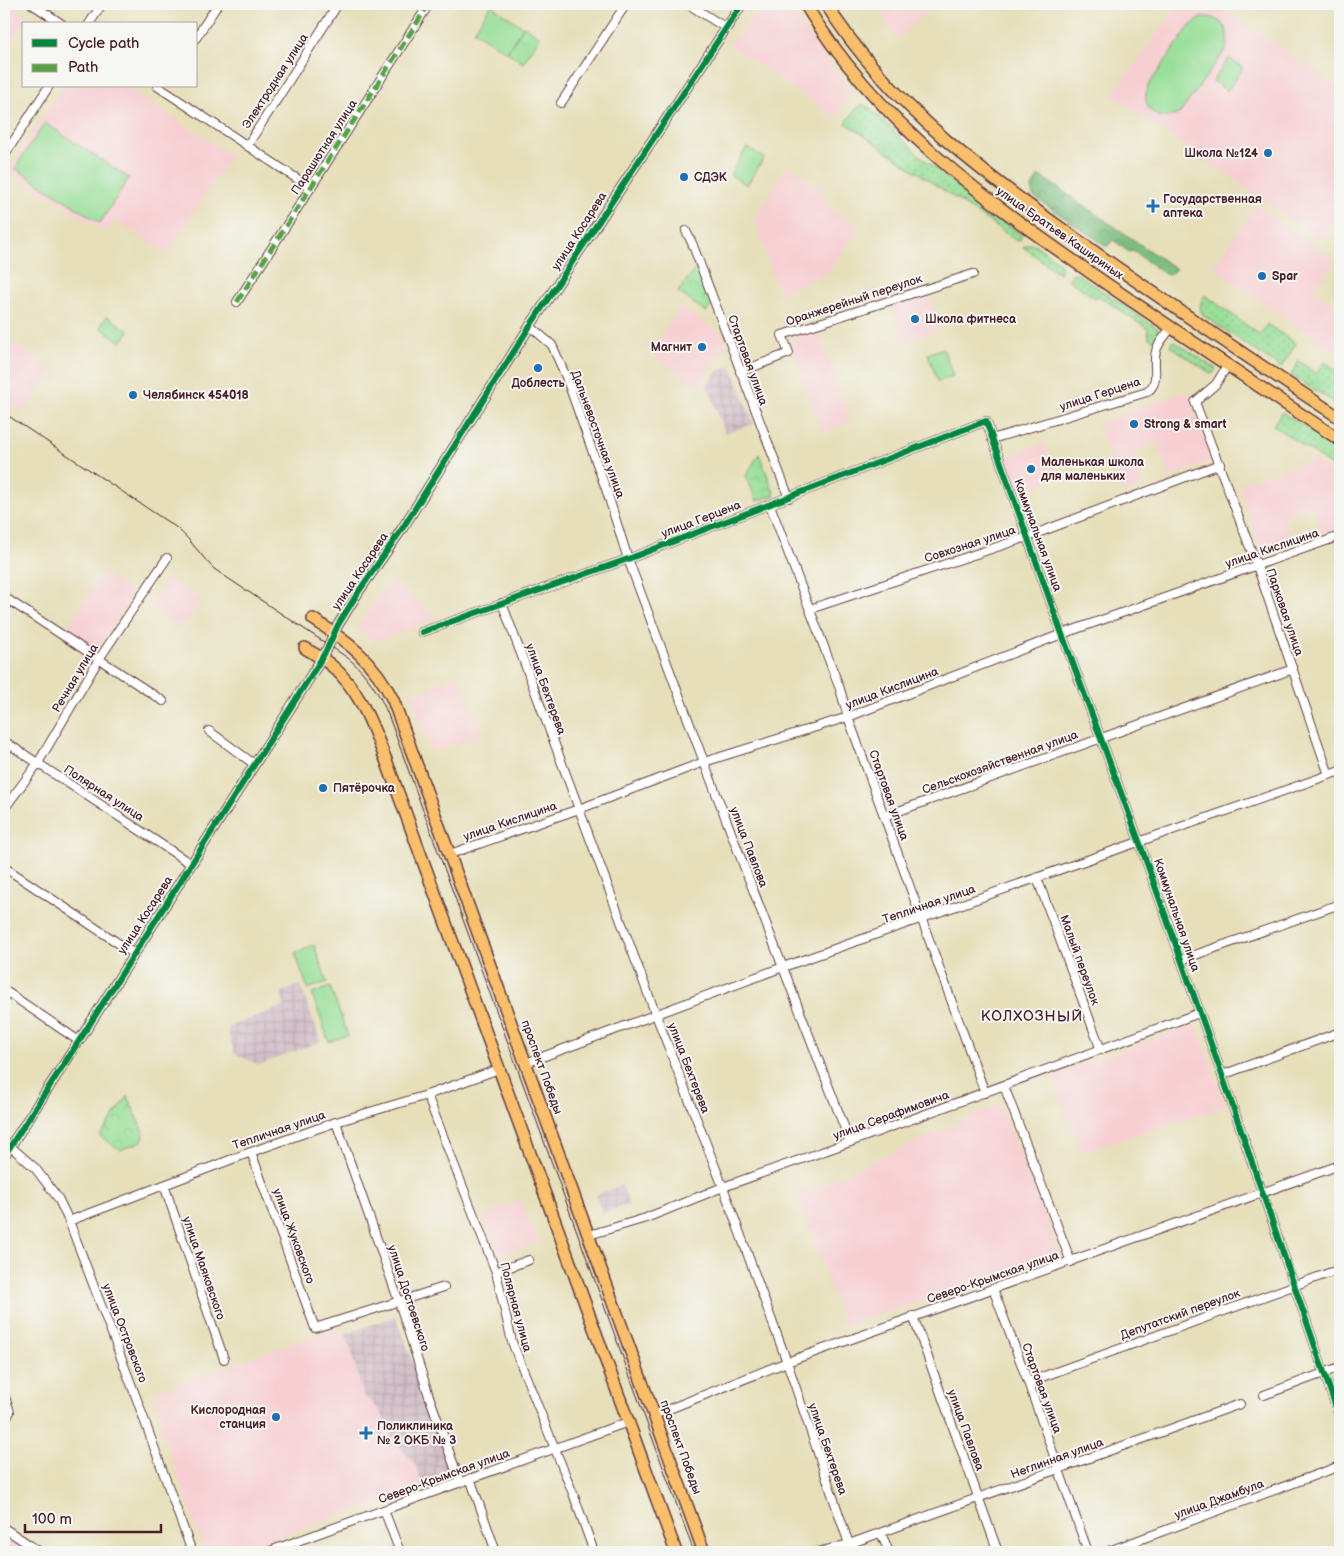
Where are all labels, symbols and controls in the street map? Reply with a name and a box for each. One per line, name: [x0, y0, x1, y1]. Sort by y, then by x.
legend: [22, 22, 198, 88]
street label: Электродная улица: [239, 31, 312, 132]
text: Cycle path: [68, 34, 139, 53]
text: Path: [68, 58, 98, 77]
street label: Парашютная улица: [288, 97, 361, 198]
place label: Школа №124: [1184, 146, 1258, 161]
marker: Школа №124: [1262, 147, 1274, 159]
place label: СДЭК: [694, 170, 728, 185]
marker: СДЭК: [678, 171, 690, 183]
street label: улица Братьев Кашириных: [993, 184, 1127, 283]
street label: улица Косарева: [549, 189, 610, 273]
place label: Государственная аптека: [1163, 192, 1262, 221]
marker: Государственная аптека: [1147, 200, 1159, 212]
place label: Spar: [1272, 269, 1298, 284]
marker: Spar: [1256, 270, 1268, 282]
street label: Оранжерейный переулок: [784, 271, 925, 330]
place label: Школа фитнеса: [925, 312, 1017, 327]
street label: Стартовая улица: [724, 313, 771, 407]
marker: Школа фитнеса: [909, 313, 921, 325]
place label: Магнит: [651, 340, 692, 355]
marker: Магнит: [696, 341, 708, 353]
marker: Доблесть: [532, 362, 544, 374]
street label: Дальневосточная улица: [567, 368, 628, 500]
street label: улица Герцена: [1058, 374, 1142, 415]
place label: Доблесть: [511, 376, 565, 391]
place label: Челябинск 454018: [143, 388, 249, 403]
marker: Челябинск 454018: [127, 389, 139, 401]
place label: Strong & smart: [1144, 417, 1227, 432]
marker: Strong & smart: [1128, 418, 1140, 430]
place label: Маленькая школа для маленьких: [1040, 455, 1145, 484]
marker: Маленькая школа для маленьких: [1025, 463, 1037, 475]
street label: Коммунальная улица: [1010, 477, 1065, 594]
street label: улица Герцена: [659, 497, 743, 542]
street label: Совхозная улица: [923, 523, 1018, 566]
street label: улица Кислицина: [1223, 525, 1321, 572]
street label: улица Косарева: [329, 530, 392, 613]
street label: Парковая улица: [1262, 566, 1307, 658]
street label: Речная улица: [49, 641, 102, 715]
street label: улица Бехтерева: [522, 642, 569, 737]
street label: улица Кислицина: [844, 664, 941, 713]
street label: Сельскохозяйственная улица: [920, 727, 1080, 798]
street label: Стартовая улица: [865, 748, 912, 842]
street label: Полярная улица: [61, 762, 147, 825]
place label: Пятёрочка: [333, 781, 396, 796]
marker: Пятёрочка: [317, 782, 329, 794]
street label: улица Кислицина: [461, 798, 559, 845]
street label: улица Павлова: [726, 805, 771, 890]
street label: Коммунальная улица: [1150, 856, 1203, 974]
street label: улица Косарева: [115, 873, 176, 957]
street label: Тепличная улица: [881, 882, 978, 927]
street label: Малый переулок: [1056, 913, 1103, 1008]
district label: КОЛХОЗНЫЙ: [981, 1007, 1083, 1026]
street label: проспект Победы: [518, 1018, 566, 1116]
street label: улица Бехтерева: [664, 1021, 713, 1116]
street label: улица Серафимовича: [831, 1088, 951, 1143]
street label: Тепличная улица: [231, 1108, 328, 1153]
street label: улица Жуковского: [269, 1187, 318, 1286]
street label: улица Маяковского: [179, 1215, 228, 1322]
street label: улица Достоевского: [384, 1243, 433, 1353]
street label: Северо-Крымская улица: [925, 1248, 1061, 1307]
street label: Полярная улица: [496, 1261, 535, 1354]
street label: улица Островского: [99, 1282, 150, 1385]
street label: Депутатский переулок: [1118, 1286, 1243, 1343]
street label: Стартовая улица: [1018, 1341, 1065, 1435]
street label: улица Павлова: [944, 1388, 987, 1473]
street label: проспект Победы: [657, 1398, 705, 1496]
street label: улица Бехтерева: [805, 1401, 850, 1497]
place label: Кислородная станция: [191, 1403, 266, 1432]
marker: Кислородная станция: [270, 1411, 282, 1423]
place label: Поликлиника № 2 ОКБ № 3: [377, 1419, 456, 1448]
marker: Поликлиника № 2 ОКБ № 3: [359, 1426, 373, 1440]
street label: Неглинная улица: [1009, 1435, 1106, 1482]
street label: Северо-Крымская улица: [377, 1446, 512, 1507]
street label: улица Джамбула: [1172, 1476, 1266, 1523]
scale bar: [25, 1501, 161, 1533]
text: 100 m: [32, 1510, 72, 1529]

